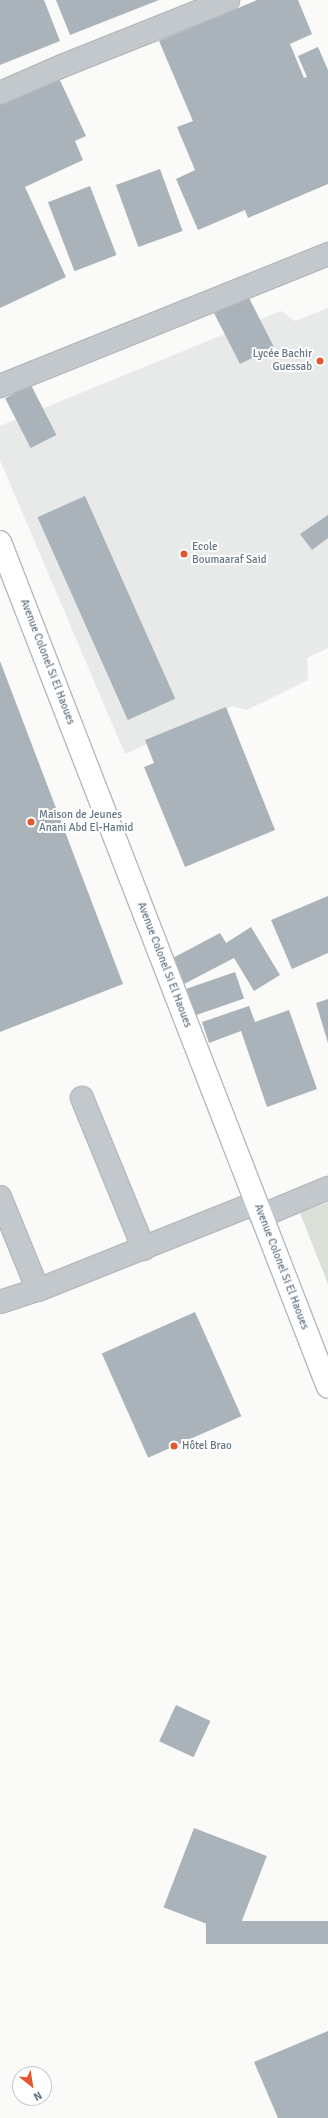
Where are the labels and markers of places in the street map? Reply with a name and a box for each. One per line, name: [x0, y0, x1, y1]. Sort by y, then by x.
place label: Lycée Bachir Guessab: [253, 348, 312, 374]
marker: Lycée Bachir Guessab: [315, 356, 325, 366]
place label: Ecole Boumaaraf Said: [192, 541, 266, 567]
marker: Ecole Boumaaraf Said: [179, 549, 189, 559]
place label: Maison de Jeunes Anani Abd El-Hamid: [39, 809, 133, 835]
marker: Maison de Jeunes Anani Abd El-Hamid: [26, 817, 36, 827]
place label: Hôtel Brao: [182, 1439, 232, 1453]
marker: Hôtel Brao: [169, 1441, 179, 1451]

